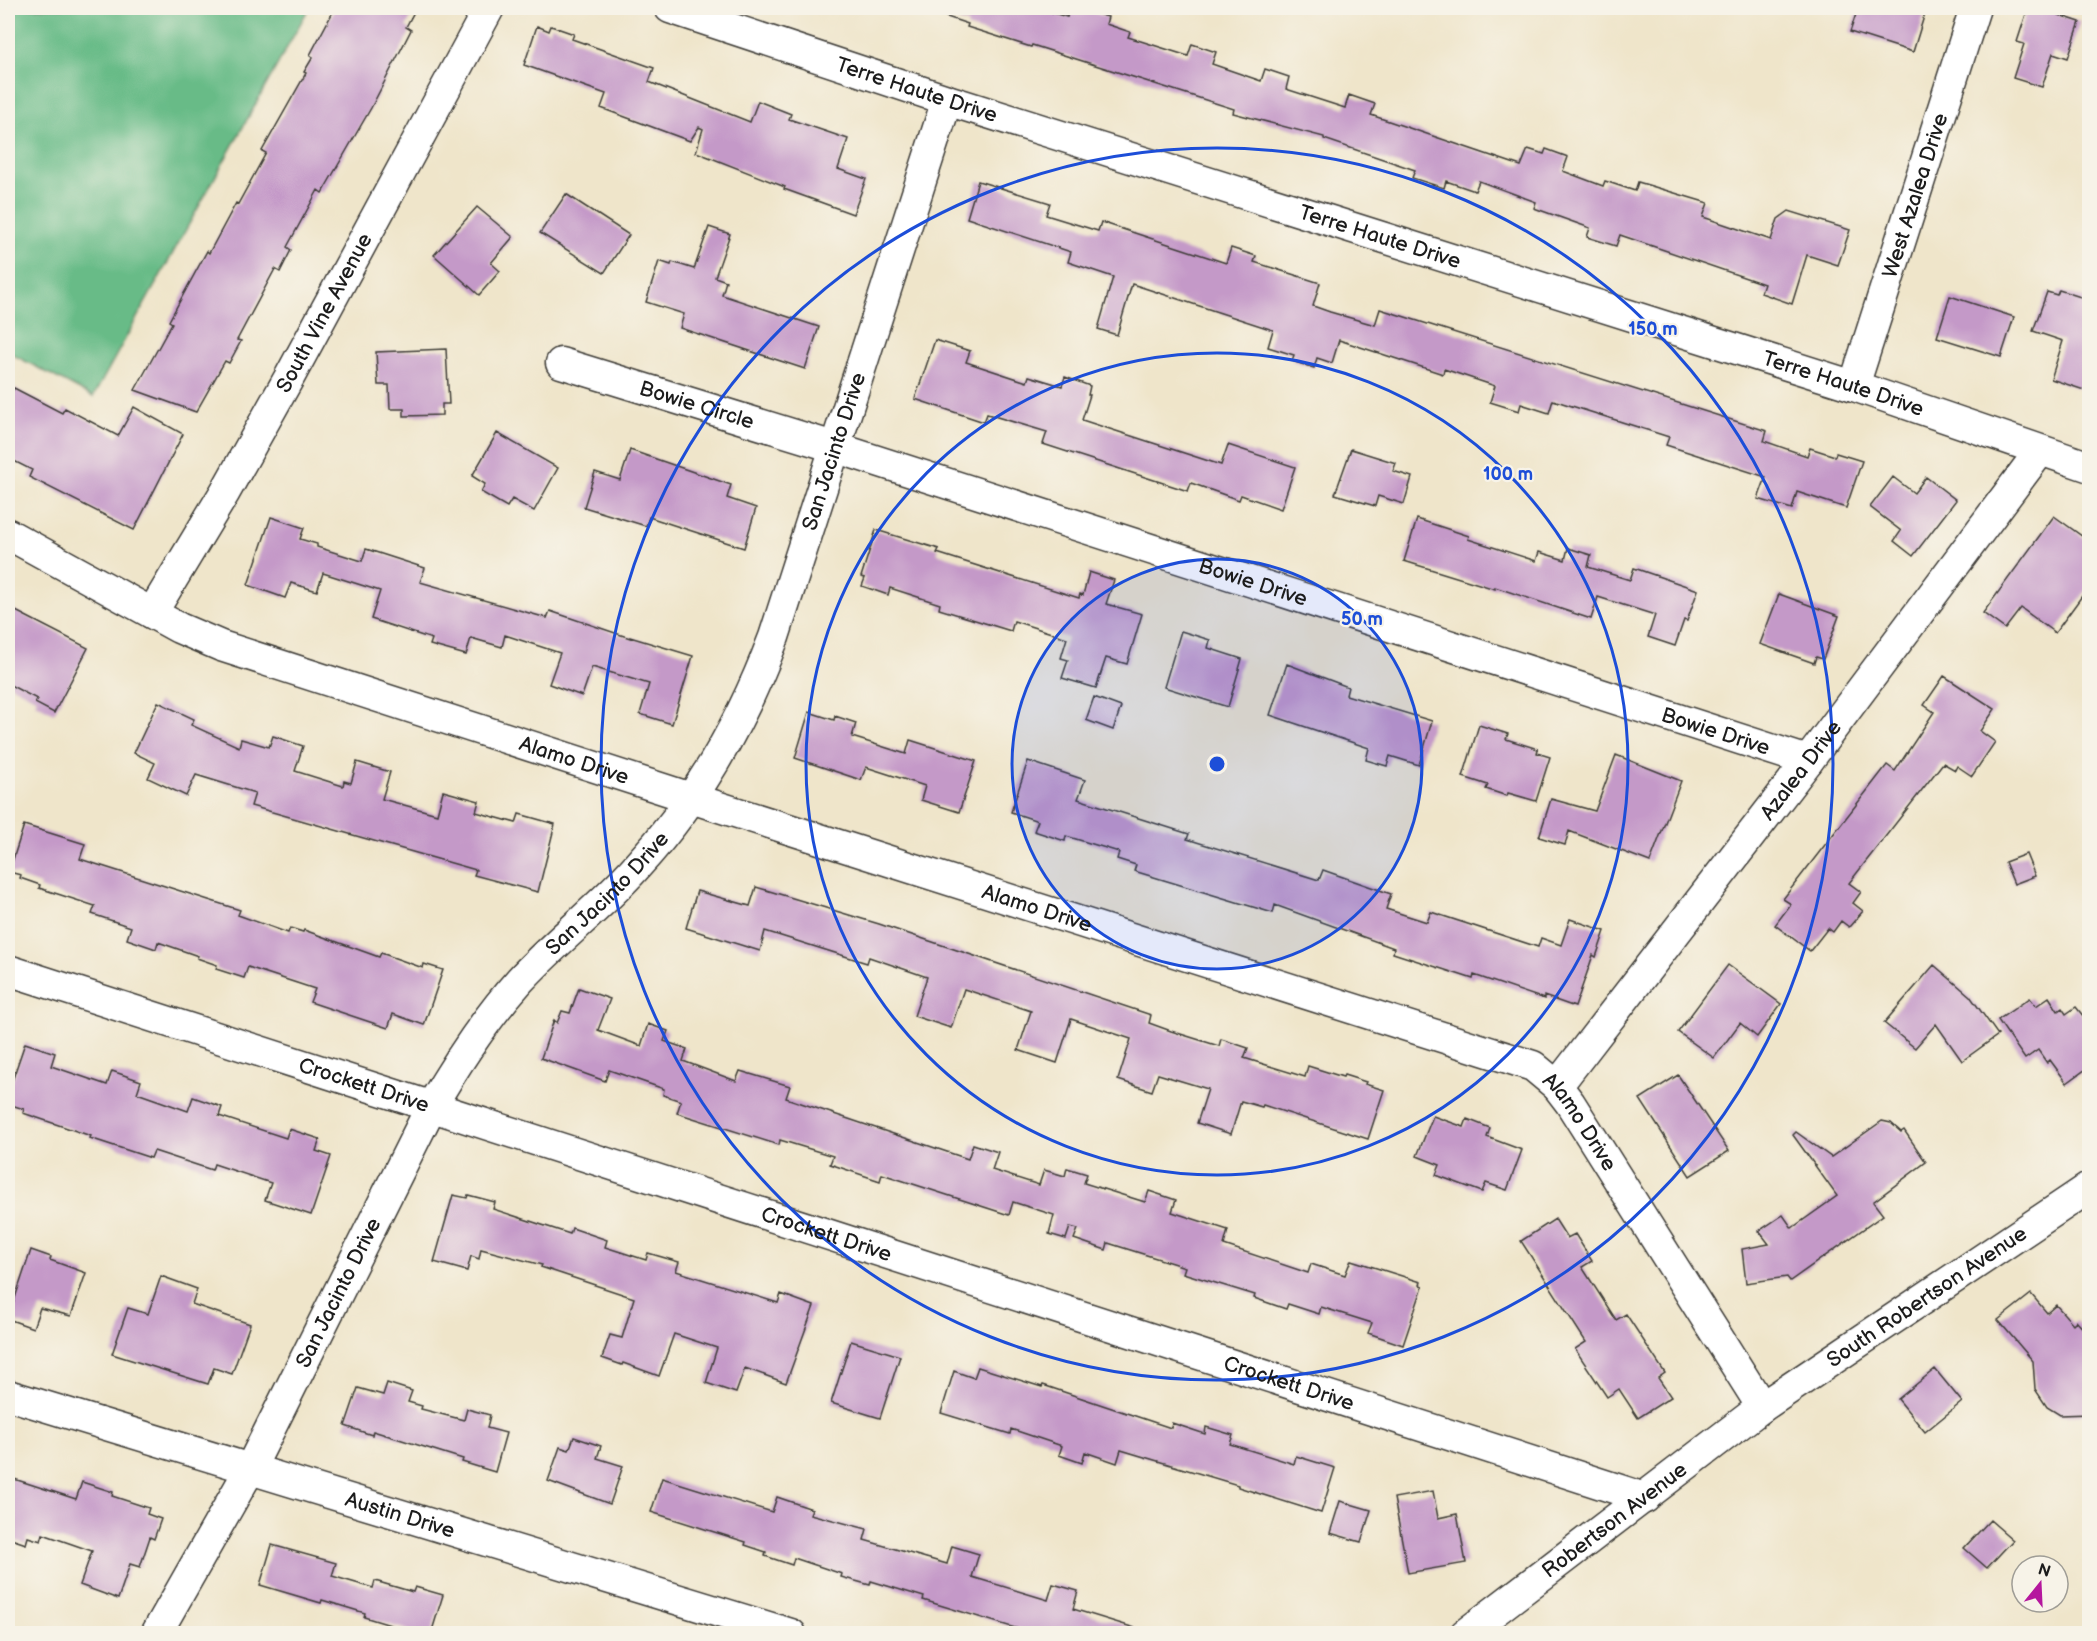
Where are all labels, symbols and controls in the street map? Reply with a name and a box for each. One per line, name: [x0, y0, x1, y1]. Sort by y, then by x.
street label: Terre Haute Drive: [833, 52, 1001, 128]
street label: West Azalea Drive: [1877, 110, 1953, 281]
street label: Terre Haute Drive: [1296, 199, 1464, 274]
street label: South Vine Avenue: [271, 229, 377, 397]
text: 150 m: [1628, 319, 1678, 340]
street label: Terre Haute Drive: [1760, 346, 1927, 422]
street label: San Jacinto Drive: [797, 369, 871, 533]
street label: Bowie Circle: [636, 375, 757, 434]
text: 100 m: [1483, 464, 1533, 485]
street label: Bowie Drive: [1196, 553, 1311, 611]
text: 50 m: [1341, 609, 1383, 630]
street label: Bowie Drive: [1658, 702, 1773, 760]
street label: Azalea Drive: [1755, 715, 1847, 825]
street label: Alamo Drive: [516, 731, 632, 790]
centre of rings: [1207, 754, 1227, 774]
street label: San Jacinto Drive: [540, 826, 674, 960]
street label: Alamo Drive: [979, 879, 1095, 937]
street label: Crockett Drive: [296, 1052, 432, 1118]
street label: Alamo Drive: [1538, 1067, 1622, 1175]
street label: Crockett Drive: [758, 1201, 895, 1267]
street label: San Jacinto Drive: [290, 1214, 386, 1372]
street label: South Robertson Avenue: [1822, 1221, 2031, 1373]
street label: Crockett Drive: [1221, 1350, 1357, 1416]
street label: Robertson Avenue: [1537, 1457, 1692, 1583]
street label: Austin Drive: [342, 1486, 458, 1543]
north arrow: [2010, 1554, 2070, 1614]
text: N: [2036, 1560, 2053, 1582]

